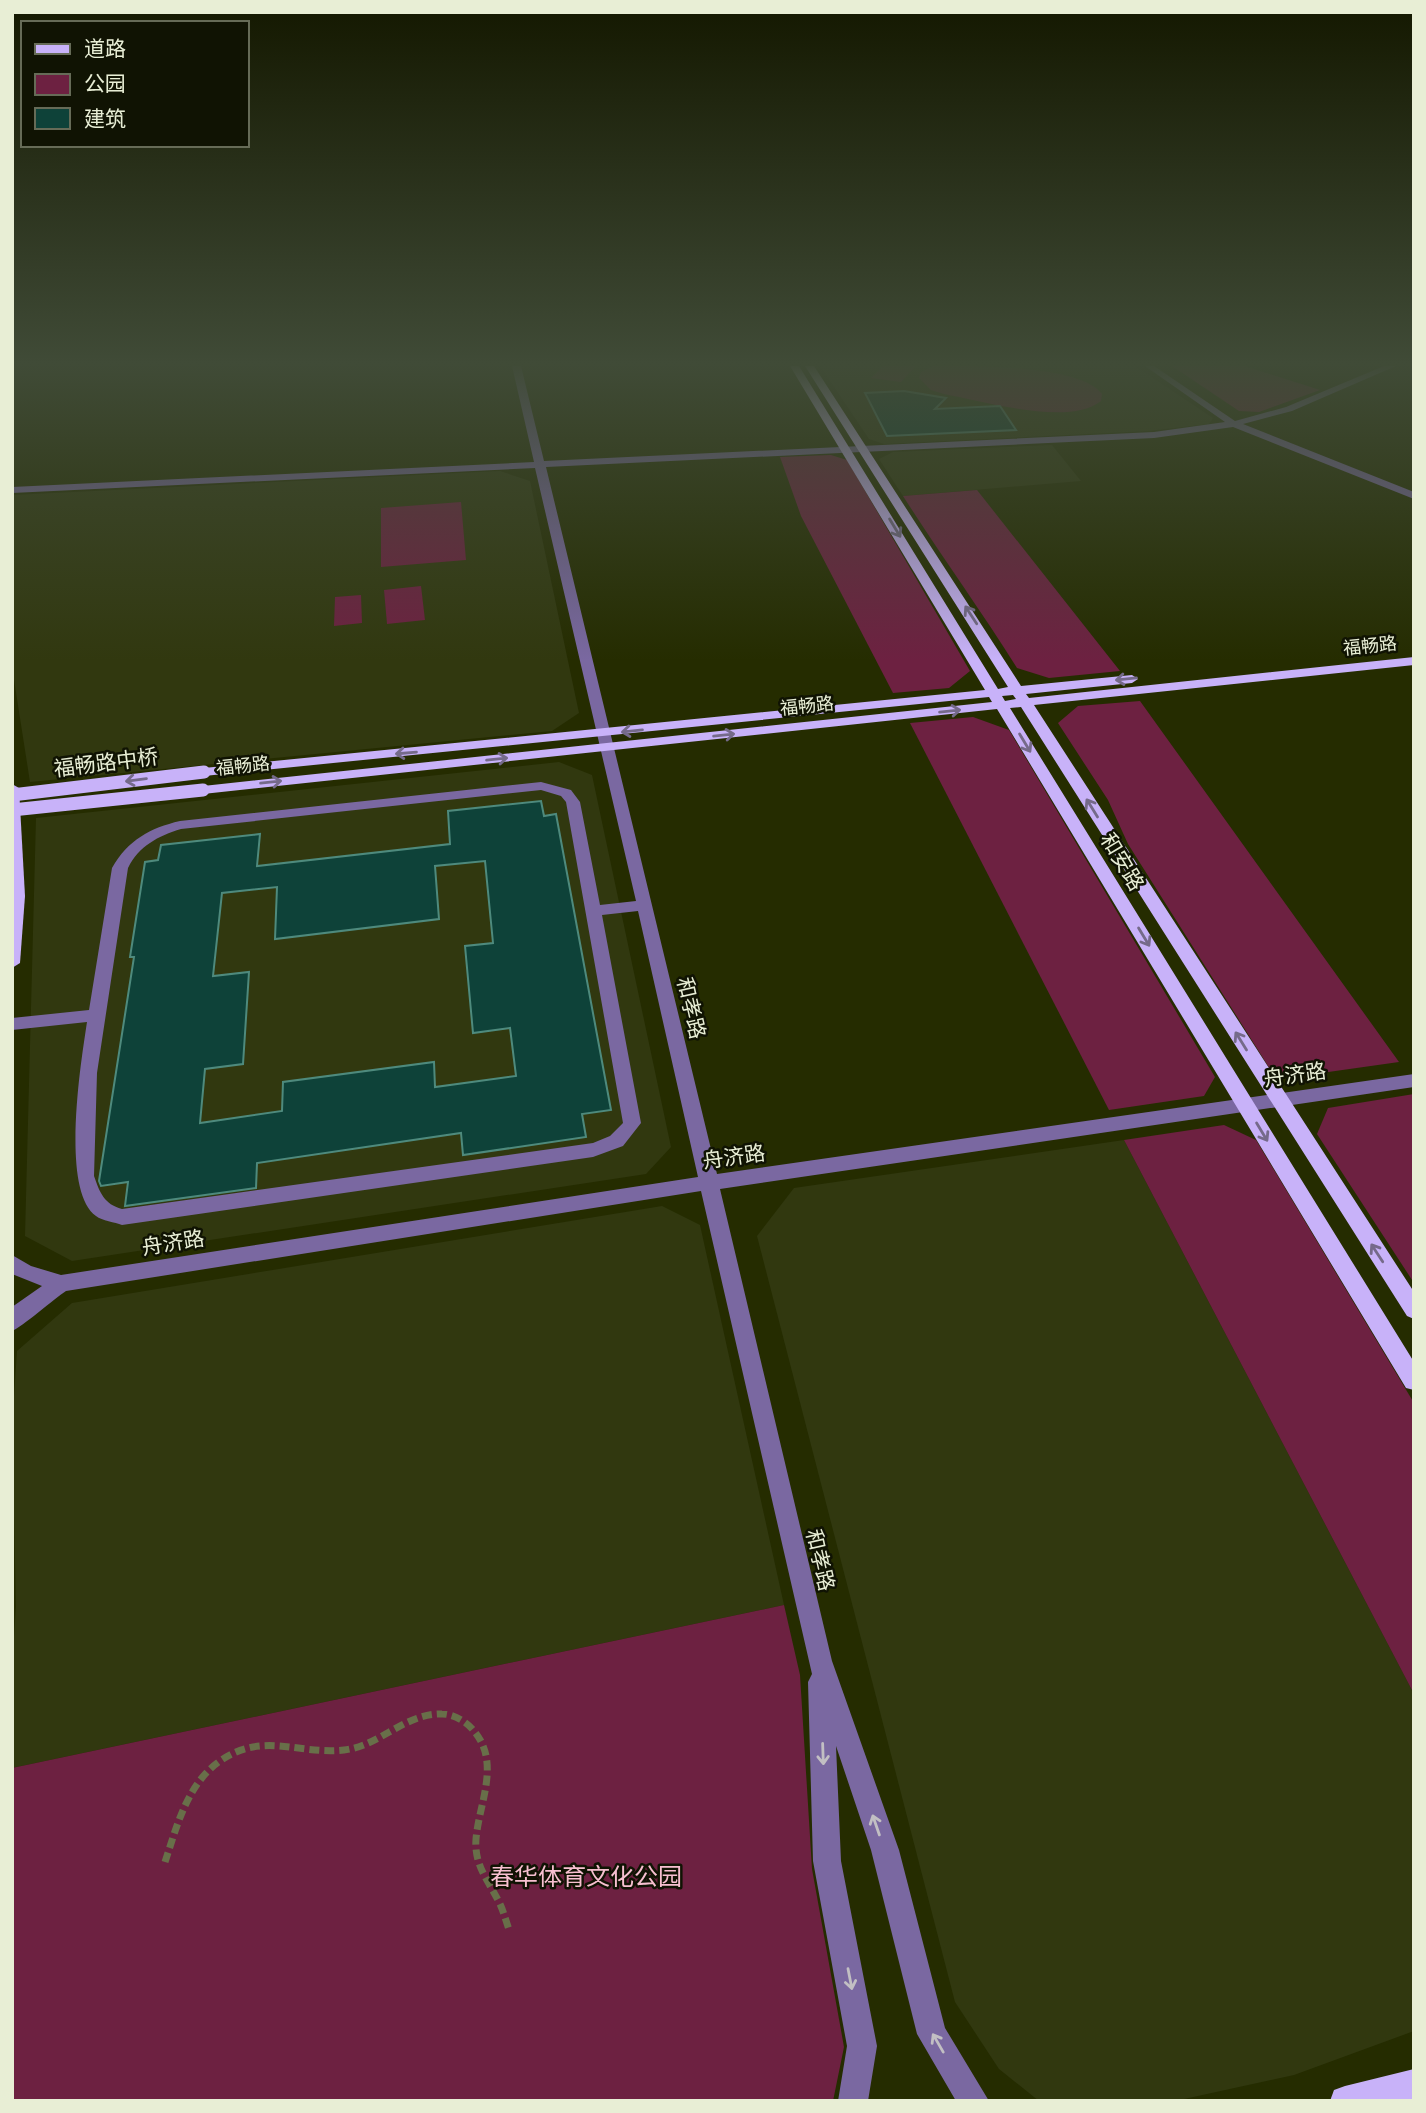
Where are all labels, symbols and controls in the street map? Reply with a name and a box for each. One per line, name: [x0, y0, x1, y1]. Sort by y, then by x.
legend: [21, 21, 248, 147]
text: 道路: [84, 36, 126, 62]
text: 公园: [84, 71, 126, 97]
text: 建筑: [84, 106, 126, 132]
one-way arrow: [888, 517, 902, 537]
one-way arrow: [963, 606, 977, 626]
street label: 福畅路: [1342, 632, 1398, 660]
one-way arrow: [1116, 673, 1138, 686]
street label: 福畅路: [779, 692, 835, 720]
one-way arrow: [938, 704, 961, 717]
one-way arrow: [621, 724, 644, 737]
one-way arrow: [712, 728, 734, 741]
one-way arrow: [1019, 733, 1033, 753]
street label: 福畅路中桥: [52, 744, 160, 782]
one-way arrow: [395, 746, 417, 759]
street label: 福畅路: [215, 752, 271, 780]
one-way arrow: [486, 752, 508, 765]
one-way arrow: [126, 774, 148, 787]
one-way arrow: [259, 776, 282, 789]
one-way arrow: [1085, 798, 1099, 818]
street label: 和安路: [1095, 828, 1149, 896]
one-way arrow: [1137, 927, 1151, 947]
street label: 和孝路: [671, 974, 711, 1042]
one-way arrow: [1233, 1032, 1248, 1051]
street label: 舟济路: [1262, 1058, 1328, 1092]
one-way arrow: [1256, 1121, 1270, 1141]
street label: 舟济路: [701, 1140, 767, 1174]
street label: 舟济路: [140, 1225, 206, 1261]
one-way arrow: [1369, 1244, 1384, 1263]
street label: 和孝路: [800, 1526, 840, 1594]
one-way arrow: [817, 1742, 830, 1765]
one-way arrow: [869, 1814, 881, 1836]
park label: 春华体育文化公园: [490, 1863, 682, 1891]
one-way arrow: [843, 1967, 857, 1990]
one-way arrow: [930, 2034, 944, 2054]

